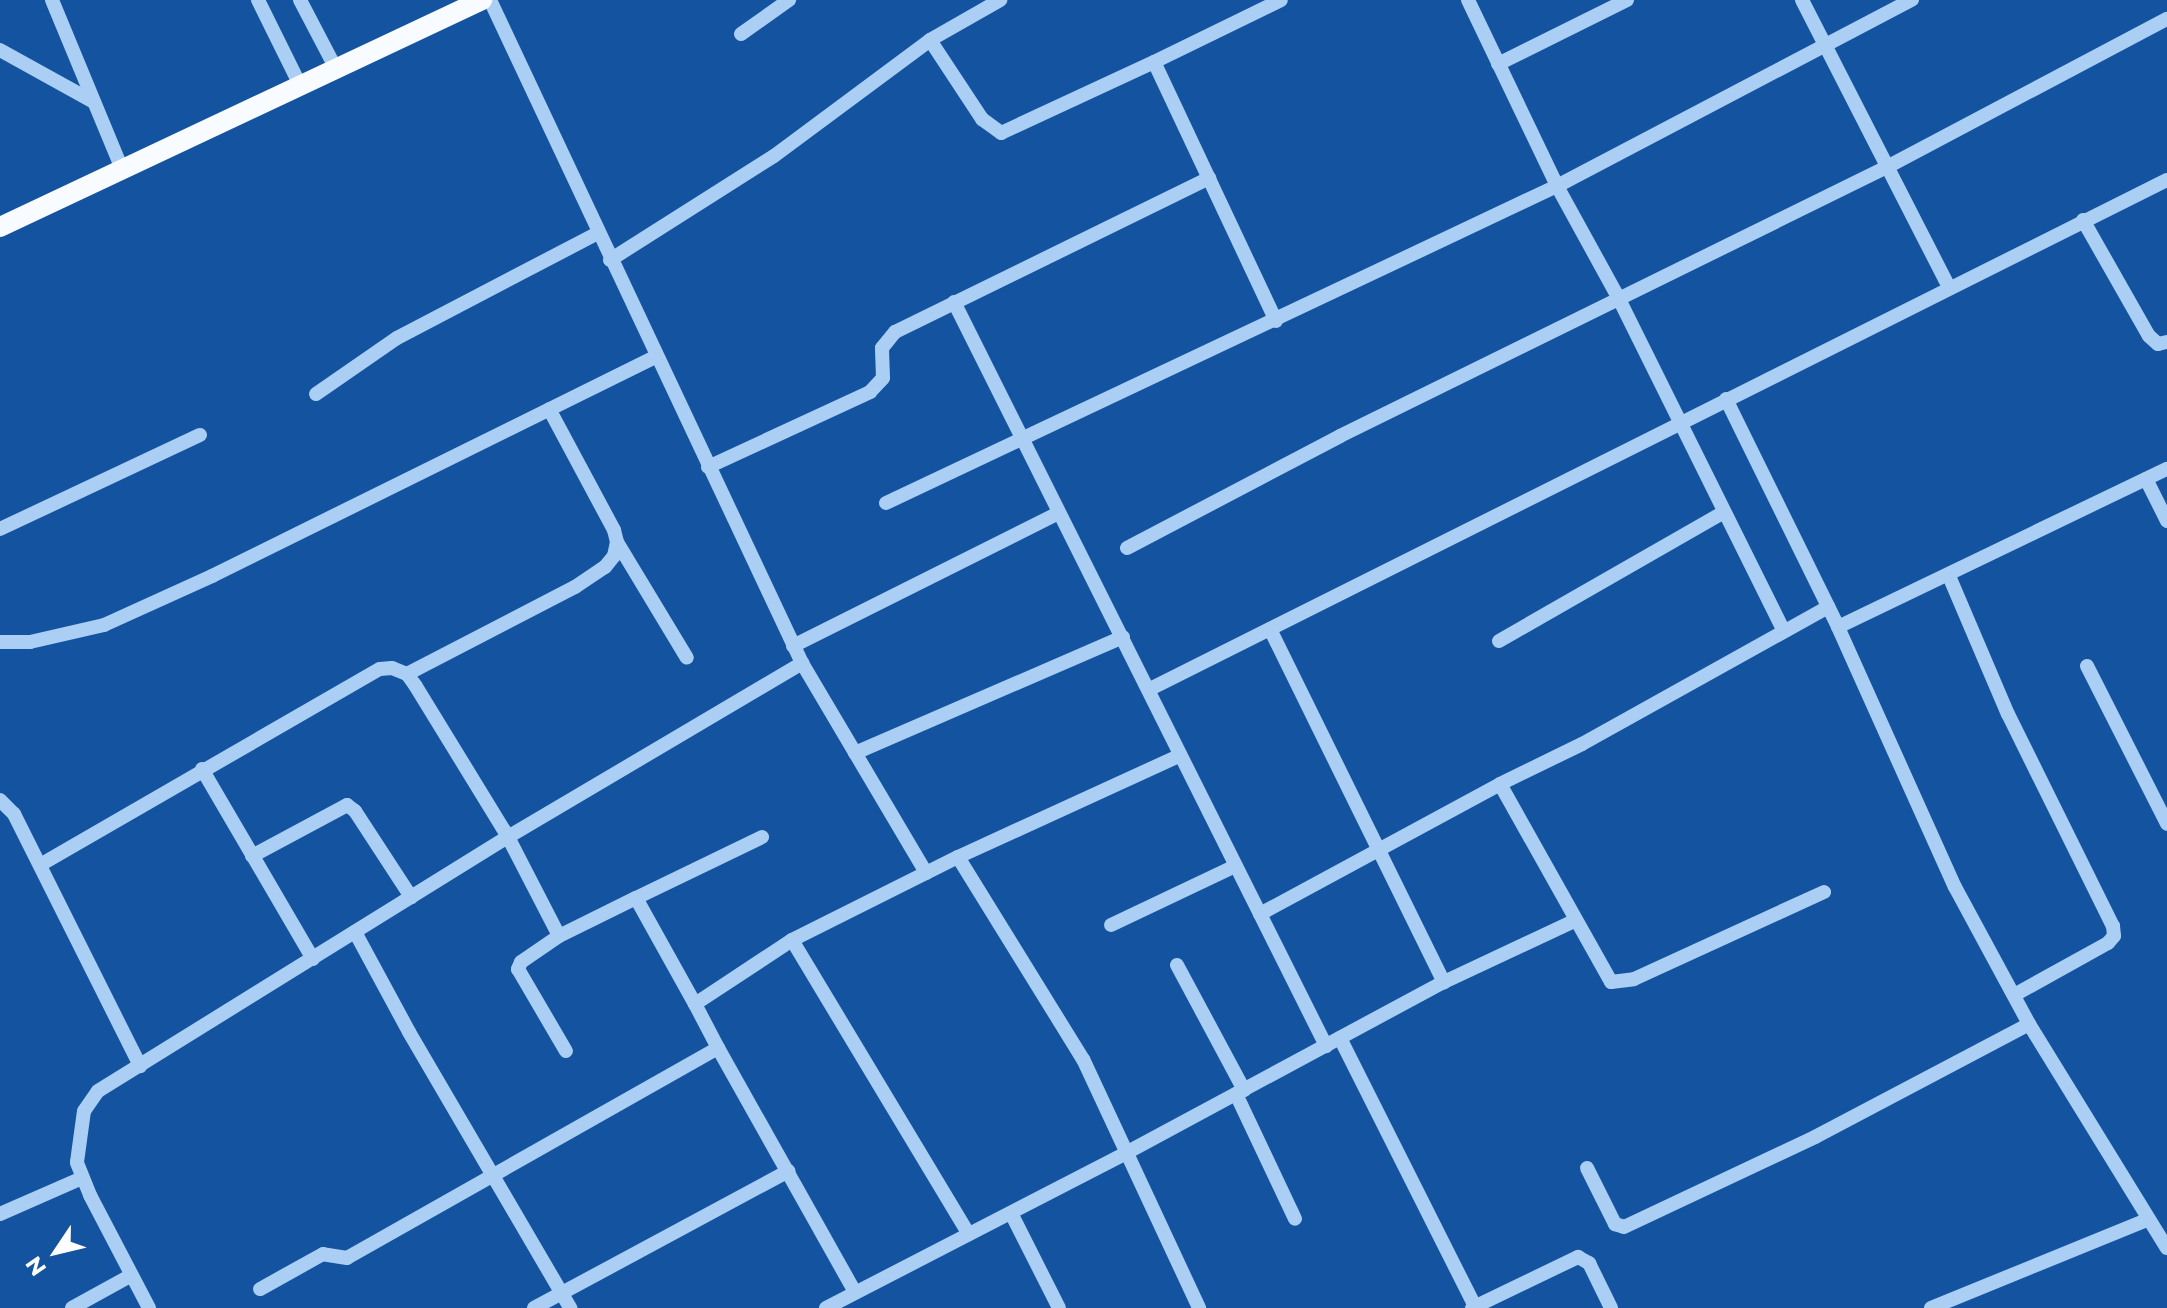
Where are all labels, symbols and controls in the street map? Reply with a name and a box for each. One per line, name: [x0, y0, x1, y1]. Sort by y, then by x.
north arrow: [16, 1212, 96, 1292]
text: N: [20, 1251, 52, 1281]

